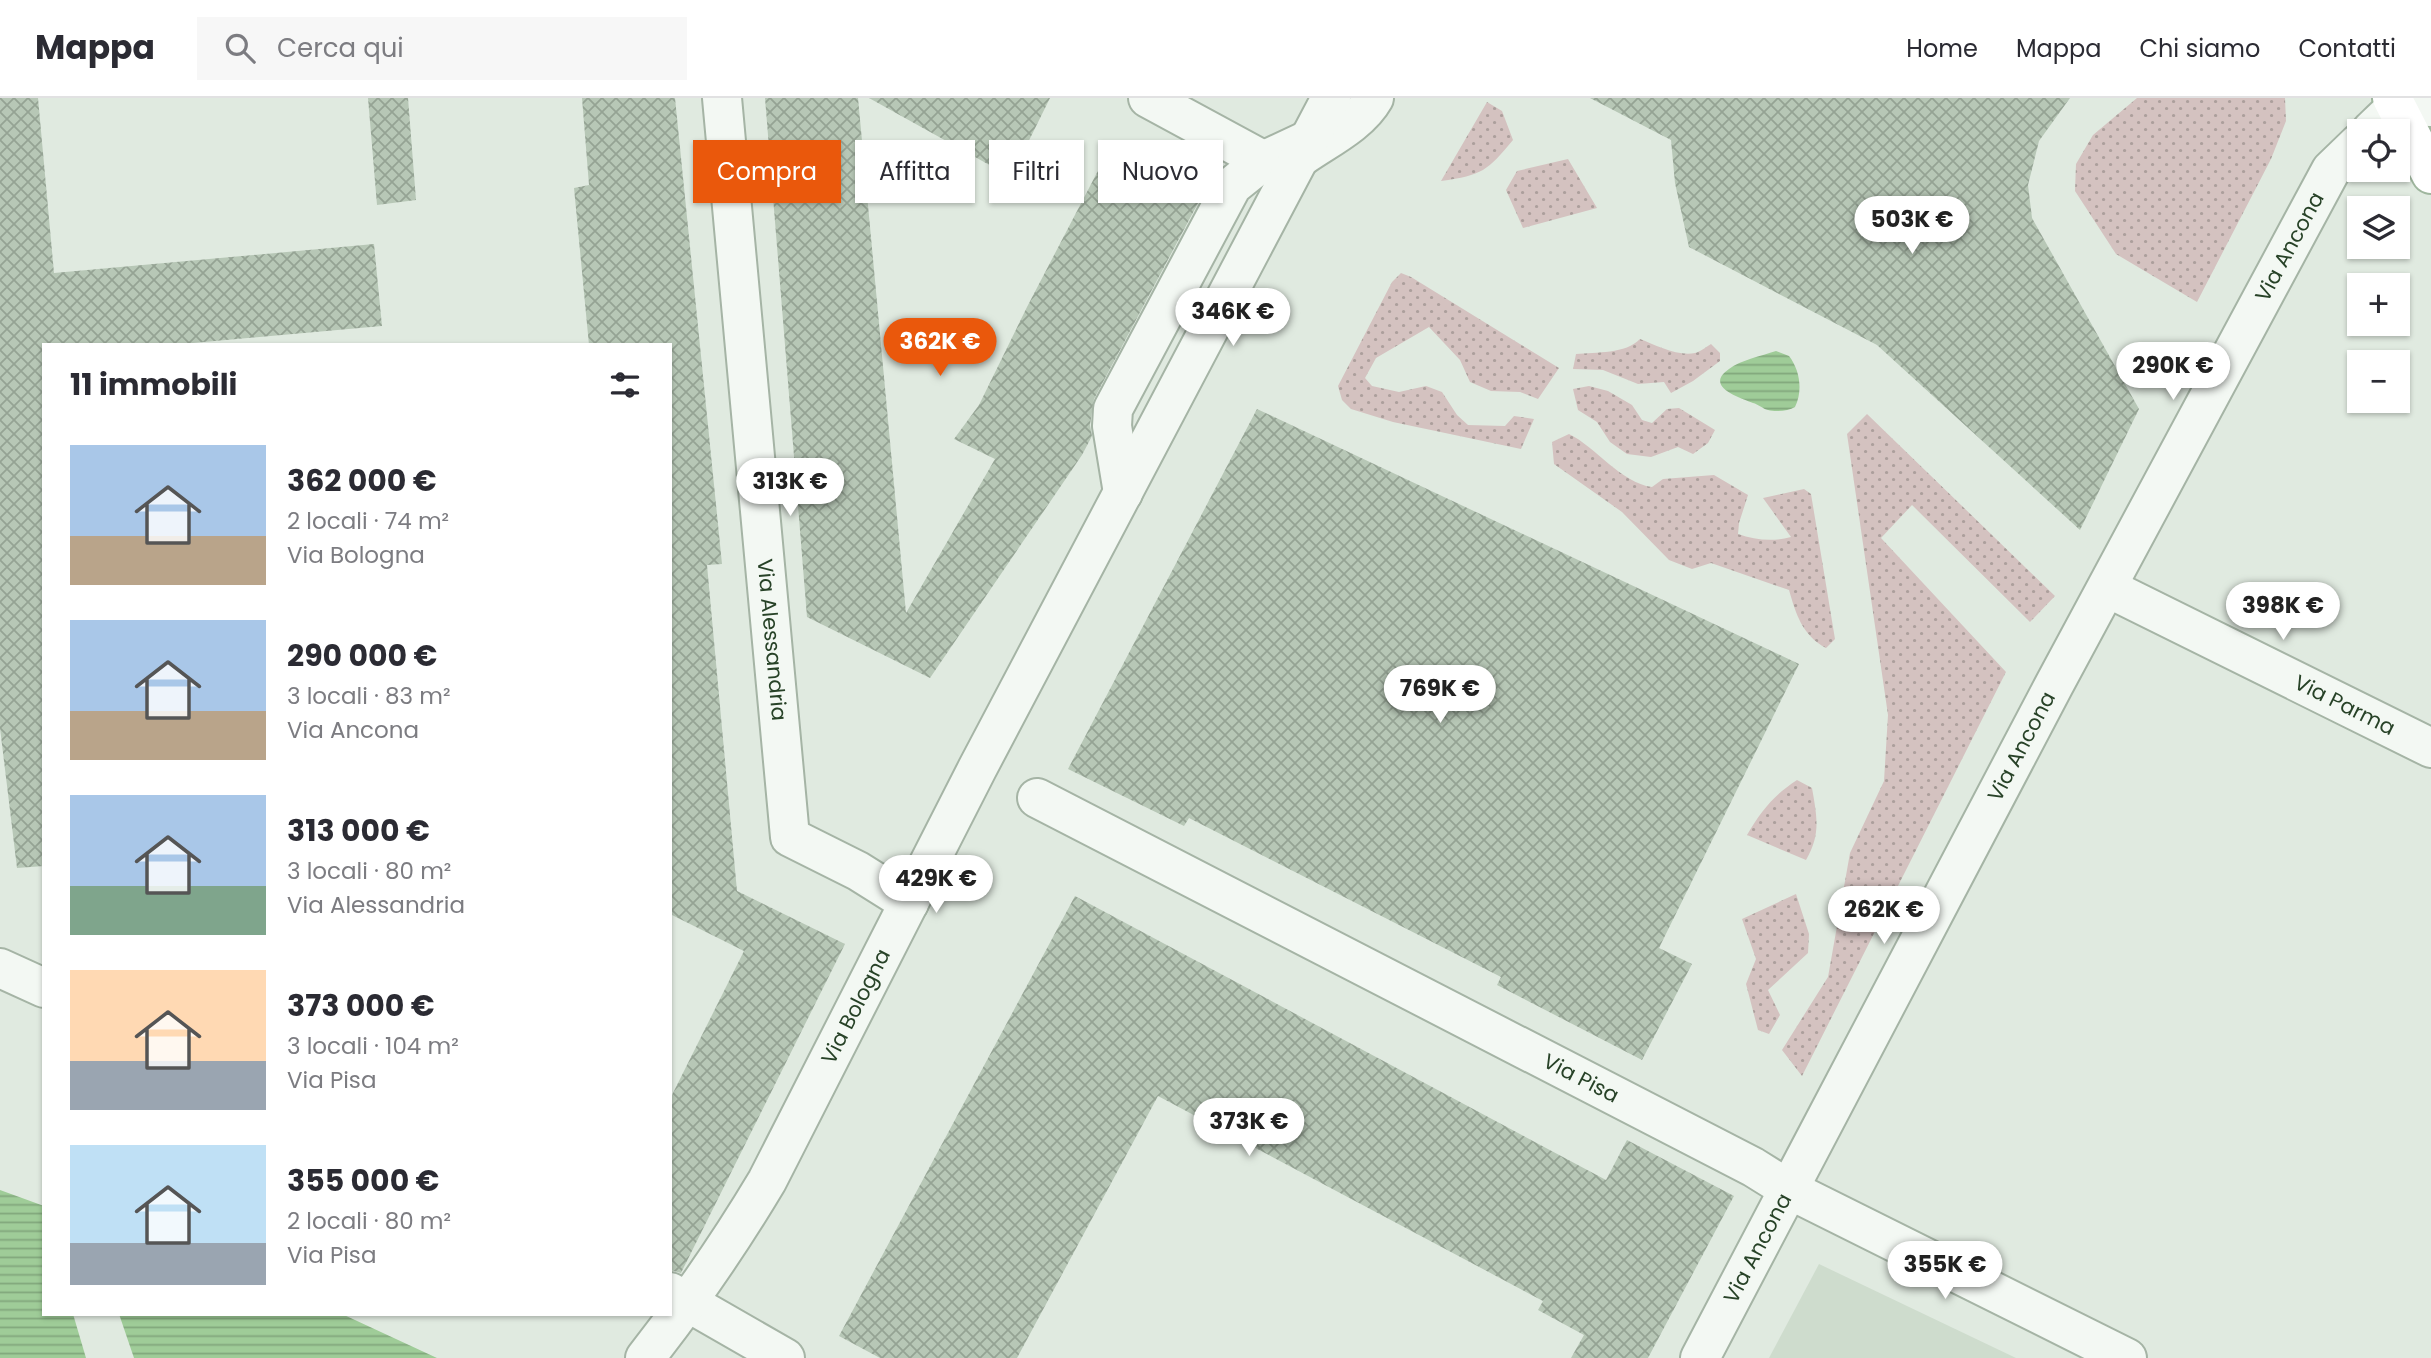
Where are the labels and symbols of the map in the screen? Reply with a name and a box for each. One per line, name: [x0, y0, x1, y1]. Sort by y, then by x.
street label: Via Ancona: [2248, 187, 2331, 307]
pin: 503K €: [1855, 197, 1969, 256]
pin: 346K €: [1176, 288, 1290, 348]
pin: 362K €: [883, 318, 997, 378]
pin: 290K €: [2116, 342, 2230, 402]
pin: 313K €: [733, 458, 847, 518]
street label: Via Alessandria: [750, 557, 794, 722]
pin: 398K €: [2226, 582, 2340, 642]
pin: 769K €: [1383, 666, 1497, 725]
street label: Via Parma: [2289, 667, 2400, 742]
street label: Via Ancona: [1980, 686, 2062, 806]
pin: 429K €: [879, 856, 993, 915]
pin: 262K €: [1827, 886, 1941, 946]
street label: Via Bologna: [814, 944, 897, 1069]
street label: Via Pisa: [1538, 1046, 1624, 1110]
pin: 373K €: [1192, 1098, 1306, 1158]
street label: Via Ancona: [1716, 1188, 1798, 1308]
pin: 355K €: [1888, 1242, 2002, 1301]

